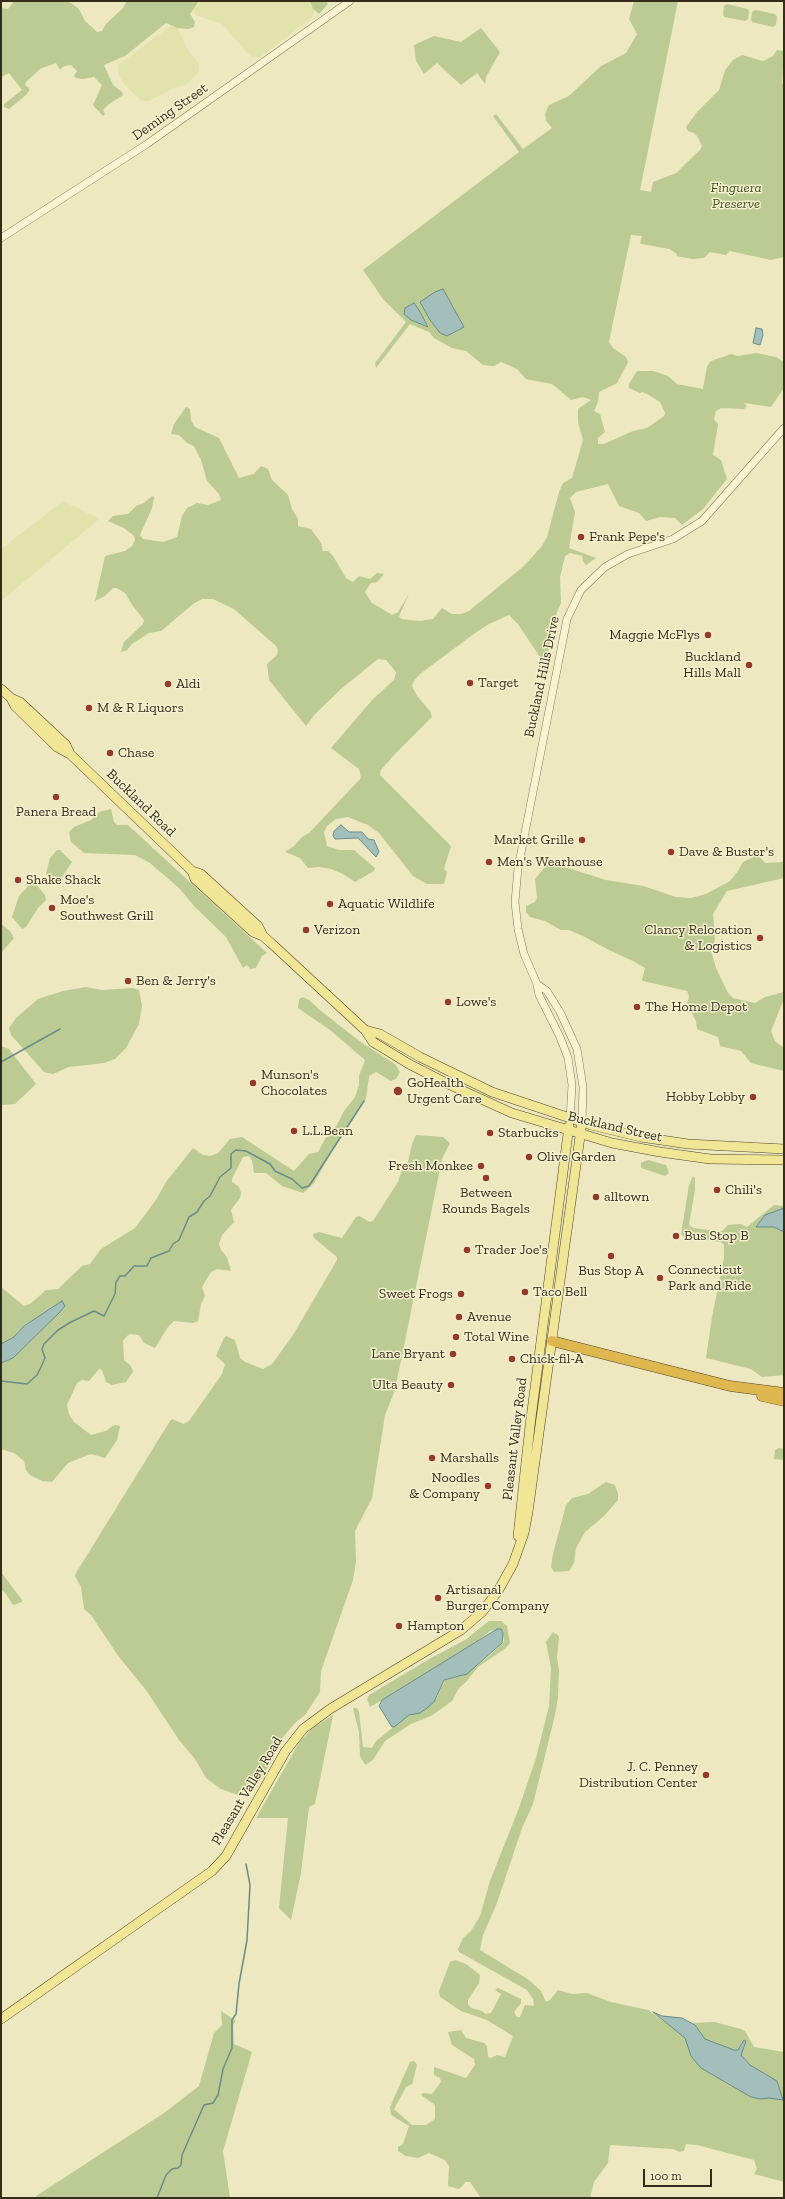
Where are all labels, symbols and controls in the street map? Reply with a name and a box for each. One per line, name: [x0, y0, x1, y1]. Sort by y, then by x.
street label: Deming Street: [129, 80, 211, 144]
park label: Finguera Preserve: [711, 180, 761, 212]
place label: Frank Pepe's: [589, 529, 665, 545]
marker: Frank Pepe's: [576, 532, 586, 542]
street label: Buckland Hills Drive: [521, 615, 563, 739]
place label: Maggie McFlys: [609, 627, 700, 643]
marker: Maggie McFlys: [703, 630, 713, 640]
place label: Buckland Hills Mall: [683, 649, 741, 682]
marker: Buckland Hills Mall: [744, 660, 754, 670]
place label: Target: [478, 675, 518, 691]
place label: Aldi: [176, 676, 200, 692]
marker: Target: [465, 678, 475, 688]
marker: Aldi: [163, 679, 173, 689]
place label: M & R Liquors: [97, 700, 184, 716]
marker: M & R Liquors: [84, 703, 94, 713]
place label: Chase: [118, 745, 154, 761]
marker: Chase: [105, 748, 115, 758]
street label: Buckland Road: [103, 766, 179, 840]
marker: Panera Bread: [51, 792, 61, 802]
place label: Panera Bread: [16, 804, 96, 820]
place label: Market Grille: [494, 832, 574, 848]
marker: Market Grille: [577, 835, 587, 845]
place label: Dave & Buster's: [679, 844, 774, 860]
marker: Dave & Buster's: [666, 847, 676, 857]
place label: Men's Wearhouse: [497, 854, 603, 870]
marker: Men's Wearhouse: [484, 857, 494, 867]
place label: Shake Shack: [26, 872, 101, 888]
marker: Shake Shack: [13, 875, 23, 885]
place label: Moe's Southwest Grill: [60, 892, 154, 924]
place label: Aquatic Wildlife: [338, 896, 435, 912]
marker: Aquatic Wildlife: [325, 899, 335, 909]
marker: Moe's Southwest Grill: [47, 903, 57, 913]
place label: Verizon: [314, 922, 360, 938]
place label: Clancy Relocation & Logistics: [644, 922, 752, 954]
marker: Verizon: [301, 925, 311, 935]
marker: Clancy Relocation & Logistics: [755, 933, 765, 943]
place label: Ben & Jerry's: [136, 973, 216, 989]
marker: Ben & Jerry's: [123, 976, 133, 986]
place label: Lowe's: [456, 994, 496, 1010]
marker: Lowe's: [443, 997, 453, 1007]
place label: The Home Depot: [645, 999, 747, 1015]
marker: The Home Depot: [632, 1002, 642, 1012]
place label: Munson's Chocolates: [261, 1067, 327, 1100]
place label: GoHealth Urgent Care: [407, 1075, 482, 1108]
marker: Munson's Chocolates: [248, 1078, 258, 1088]
marker: GoHealth Urgent Care: [392, 1085, 404, 1097]
place label: Hobby Lobby: [666, 1089, 745, 1105]
marker: Hobby Lobby: [748, 1092, 758, 1102]
street label: Buckland Street: [566, 1108, 664, 1146]
place label: L.L.Bean: [302, 1123, 353, 1139]
place label: Starbucks: [498, 1125, 559, 1141]
marker: L.L.Bean: [289, 1126, 299, 1136]
marker: Starbucks: [485, 1128, 495, 1138]
place label: Olive Garden: [537, 1149, 616, 1165]
marker: Olive Garden: [524, 1152, 534, 1162]
place label: Fresh Monkee: [388, 1158, 473, 1174]
marker: Fresh Monkee: [476, 1161, 486, 1171]
marker: Between Rounds Bagels: [481, 1173, 491, 1183]
place label: Chili's: [725, 1182, 762, 1198]
place label: Between Rounds Bagels: [442, 1185, 530, 1218]
marker: Chili's: [712, 1185, 722, 1195]
place label: alltown: [604, 1189, 649, 1205]
marker: alltown: [591, 1192, 601, 1202]
place label: Bus Stop B: [684, 1228, 749, 1244]
marker: Bus Stop B: [671, 1231, 681, 1241]
place label: Trader Joe's: [475, 1242, 548, 1258]
marker: Trader Joe's: [462, 1245, 472, 1255]
marker: Bus Stop A: [606, 1251, 616, 1261]
place label: Connecticut Park and Ride: [668, 1262, 751, 1294]
place label: Bus Stop A: [578, 1263, 644, 1279]
marker: Connecticut Park and Ride: [655, 1273, 665, 1283]
place label: Taco Bell: [533, 1284, 587, 1300]
place label: Sweet Frogs: [379, 1286, 453, 1302]
marker: Taco Bell: [520, 1287, 530, 1297]
marker: Sweet Frogs: [456, 1289, 466, 1299]
place label: Avenue: [467, 1309, 511, 1325]
marker: Avenue: [454, 1312, 464, 1322]
place label: Total Wine: [464, 1329, 529, 1345]
marker: Total Wine: [451, 1332, 461, 1342]
place label: Lane Bryant: [371, 1346, 445, 1362]
marker: Lane Bryant: [448, 1349, 458, 1359]
place label: Chick-fil-A: [520, 1351, 584, 1367]
marker: Chick-fil-A: [507, 1354, 517, 1364]
place label: Ulta Beauty: [372, 1377, 443, 1393]
street label: Pleasant Valley Road: [499, 1377, 531, 1501]
marker: Ulta Beauty: [446, 1380, 456, 1390]
place label: Marshalls: [440, 1450, 499, 1466]
marker: Marshalls: [427, 1453, 437, 1463]
place label: Noodles & Company: [409, 1470, 480, 1502]
marker: Noodles & Company: [483, 1481, 493, 1491]
place label: Artisanal Burger Company: [446, 1582, 549, 1614]
marker: Artisanal Burger Company: [433, 1593, 443, 1603]
place label: Hampton: [407, 1618, 464, 1634]
marker: Hampton: [394, 1621, 404, 1631]
street label: Pleasant Valley Road: [208, 1734, 286, 1848]
place label: J. C. Penney Distribution Center: [579, 1759, 698, 1792]
marker: J. C. Penney Distribution Center: [701, 1770, 711, 1780]
scale bar: [645, 2161, 714, 2187]
text: 100 m: [650, 2169, 682, 2183]

